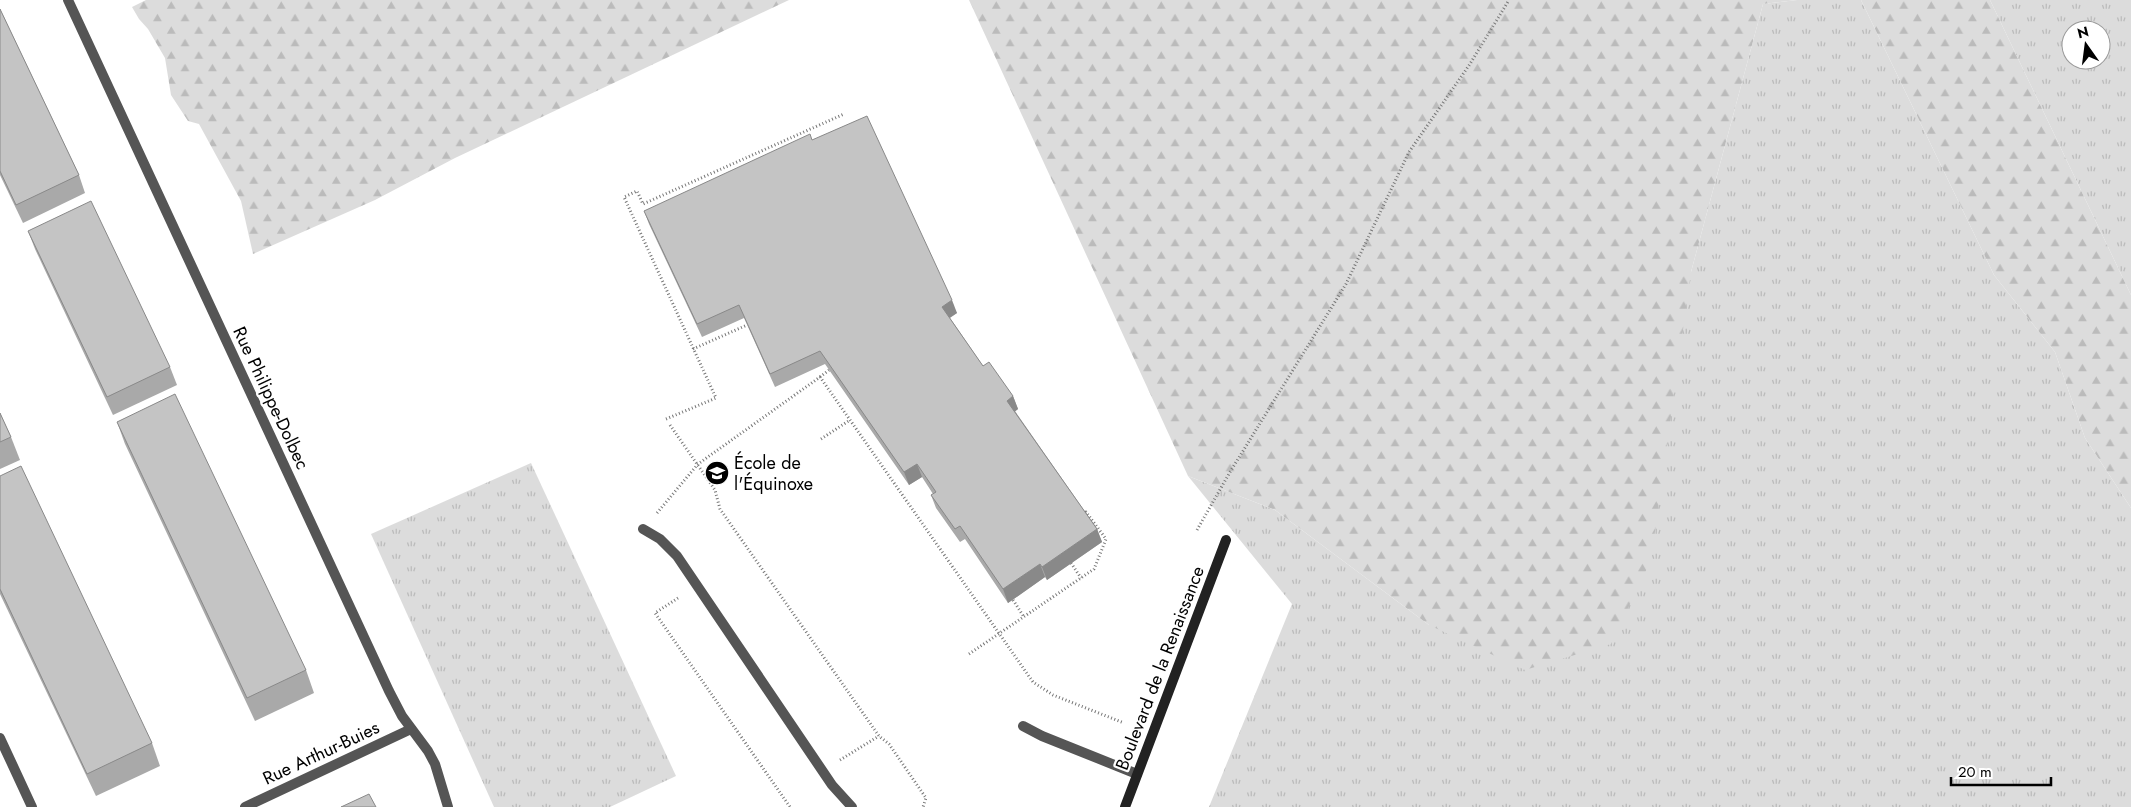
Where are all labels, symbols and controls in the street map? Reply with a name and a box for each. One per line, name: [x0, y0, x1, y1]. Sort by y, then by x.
north arrow: [2061, 20, 2111, 70]
text: N: [2075, 21, 2091, 43]
street label: Rue Philippe-Dolbec: [226, 322, 316, 474]
place label: École de l'Équinoxe: [734, 450, 813, 497]
school or university icon: École de l'Équinoxe: [704, 460, 730, 486]
street label: Boulevard de la Renaissance: [1109, 562, 1211, 774]
street label: Rue Arthur-Buies: [258, 715, 384, 791]
scale bar: [1951, 754, 2051, 786]
text: 20 m: [1958, 761, 1992, 783]

